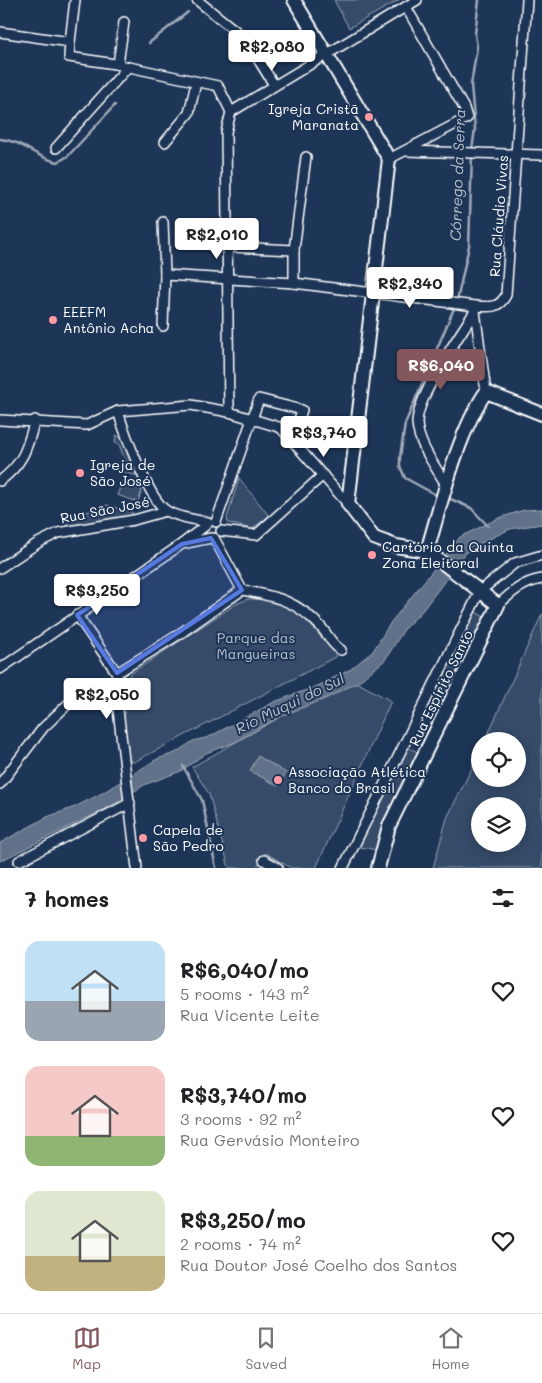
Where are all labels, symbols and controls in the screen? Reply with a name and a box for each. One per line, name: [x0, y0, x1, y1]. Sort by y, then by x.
pin: R$2,080: [226, 30, 318, 72]
text: R$2,080: [239, 35, 305, 56]
place label: Igreja Cristã Maranata: [268, 99, 359, 134]
water label: Córrego da Serra: [445, 109, 469, 241]
marker: Igreja Cristã Maranata: [363, 111, 375, 123]
street label: Rua Cláudio Vivas: [485, 155, 512, 277]
pin: R$2,010: [171, 218, 263, 260]
text: R$2,010: [186, 223, 248, 244]
pin: R$2,340: [364, 266, 456, 309]
text: R$2,340: [378, 272, 442, 293]
place label: EEEFM Antônio Acha: [63, 302, 154, 337]
marker: EEEFM Antônio Acha: [47, 314, 59, 326]
pin: R$6,040: [395, 348, 487, 391]
text: R$6,040: [408, 354, 474, 375]
pin: R$3,740: [278, 416, 370, 458]
text: R$3,740: [292, 421, 356, 442]
place label: Igreja de São José: [90, 455, 155, 490]
marker: Igreja de São José: [74, 467, 86, 479]
street label: Rua São José: [59, 492, 151, 527]
place label: Cartório da Quinta Zona Eleitoral: [382, 537, 514, 572]
marker: Cartório da Quinta Zona Eleitoral: [366, 549, 378, 561]
pin: R$3,250: [51, 574, 143, 616]
text: R$3,250: [65, 579, 129, 600]
street label: Rua Espírito Santo: [404, 627, 477, 749]
park label: Parque das Mangueiras: [217, 628, 295, 663]
water label: Rio Muqui do Sul: [232, 668, 348, 738]
pin: R$2,050: [61, 678, 153, 720]
text: R$2,050: [75, 683, 139, 704]
map controls: [471, 732, 526, 852]
button: locate: [471, 732, 526, 787]
place label: Associação Atlética Banco do Brasil: [288, 762, 426, 797]
marker: Associação Atlética Banco do Brasil: [272, 774, 284, 786]
button: layers: [471, 797, 526, 852]
place label: Capela de São Pedro: [153, 820, 224, 855]
marker: Capela de São Pedro: [137, 832, 149, 844]
icon: filters: [489, 884, 517, 912]
text: 7 homes: [25, 885, 109, 912]
text: R$6,040/mo: [180, 956, 309, 983]
icon: home: [65, 961, 125, 1021]
icon: heart: [489, 977, 517, 1005]
text: 5 rooms · 143 m²: [180, 983, 309, 1004]
text: Rua Vicente Leite: [180, 1004, 320, 1025]
text: R$3,740/mo: [180, 1081, 307, 1108]
icon: home: [65, 1086, 125, 1146]
icon: heart: [489, 1102, 517, 1130]
text: 3 rooms · 92 m²: [180, 1108, 302, 1129]
text: Rua Gervásio Monteiro: [180, 1129, 359, 1150]
text: R$3,250/mo: [180, 1206, 306, 1233]
icon: home: [65, 1211, 125, 1271]
icon: heart: [489, 1227, 517, 1255]
text: 2 rooms · 74 m²: [180, 1233, 301, 1254]
text: Rua Doutor José Coelho dos Santos: [180, 1254, 457, 1275]
tab: Map: [72, 1324, 101, 1373]
tab: Saved: [245, 1324, 287, 1373]
tab: Home: [432, 1324, 470, 1373]

